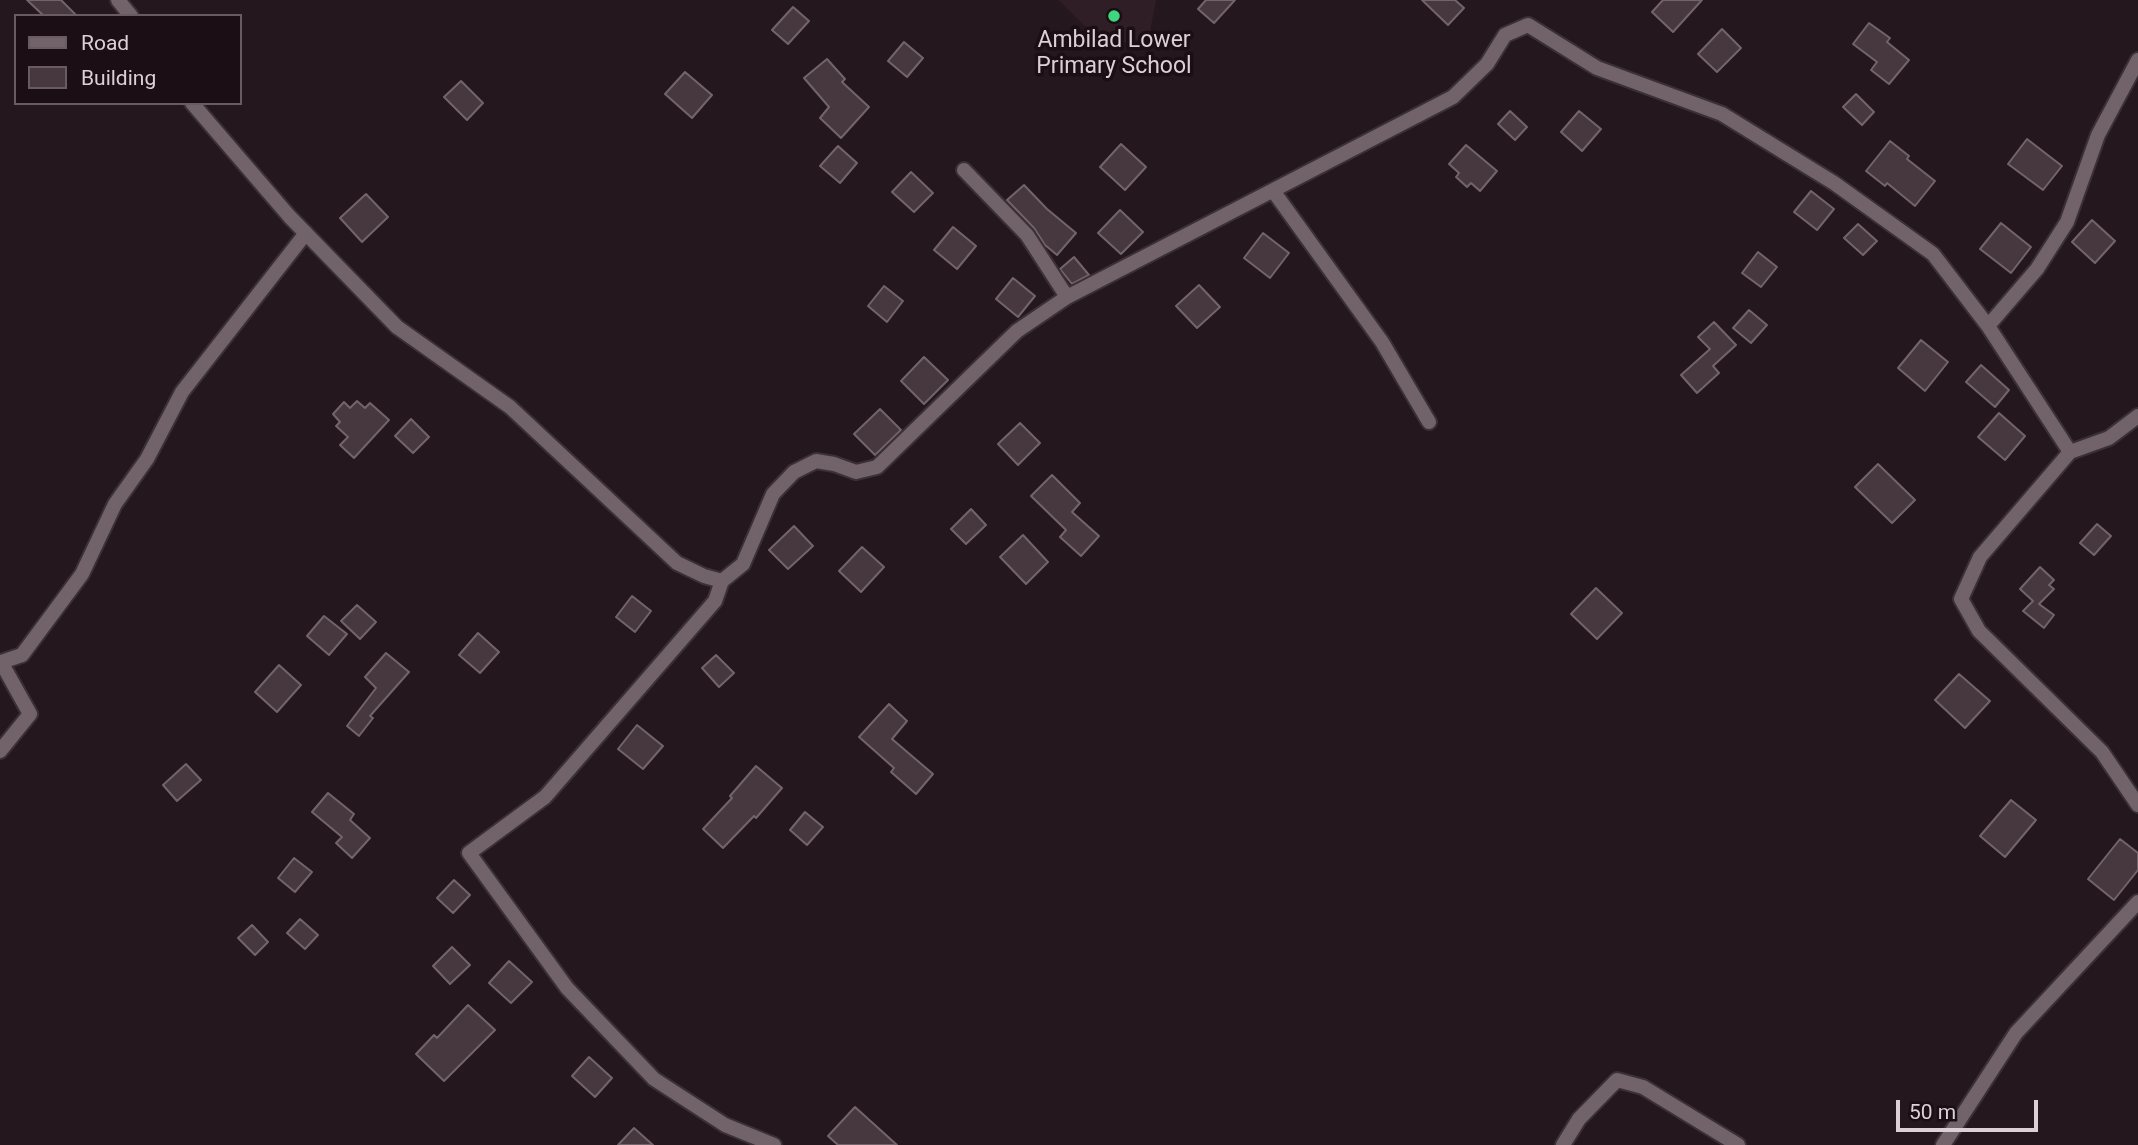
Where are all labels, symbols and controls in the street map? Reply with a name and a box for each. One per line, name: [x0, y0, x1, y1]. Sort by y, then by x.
marker: Ambilad Lower Primary School: [1106, 8, 1122, 24]
legend: [14, 14, 242, 105]
place label: Ambilad Lower Primary School: [1036, 27, 1192, 81]
text: Road: [81, 31, 129, 55]
text: Building: [81, 66, 156, 90]
scale bar: [1900, 1086, 2042, 1130]
text: 50 m: [1909, 1100, 1956, 1124]

